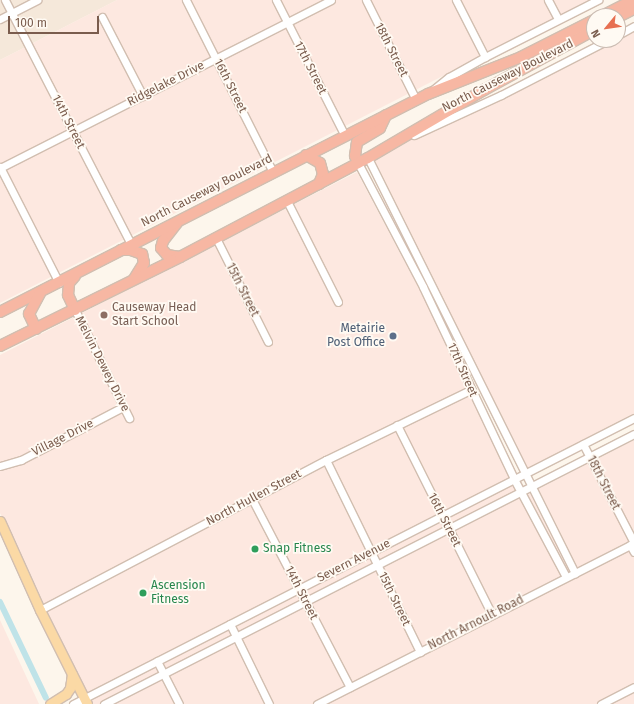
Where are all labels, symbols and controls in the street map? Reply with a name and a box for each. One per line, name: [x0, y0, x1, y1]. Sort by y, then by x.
scale bar: [10, 8, 101, 34]
north arrow: [586, 8, 626, 48]
text: 100 m: [15, 16, 47, 30]
street label: 18th Street: [371, 20, 411, 80]
text: N: [588, 27, 603, 40]
street label: North Causeway Boulevard: [440, 37, 576, 115]
street label: 17th Street: [291, 39, 329, 97]
street label: 16th Street: [210, 57, 250, 115]
street label: Ridgelake Drive: [125, 58, 207, 110]
street label: 14th Street: [48, 93, 88, 151]
street label: North Causeway Boulevard: [139, 152, 275, 230]
street label: 15th Street: [222, 261, 262, 319]
place label: Causeway Head Start School: [112, 301, 196, 329]
marker: Causeway Head Start School: [99, 310, 109, 320]
street label: Melvin Dewey Drive: [72, 314, 132, 414]
place label: Metairie Post Office: [327, 322, 385, 350]
marker: Metairie Post Office: [388, 331, 398, 341]
street label: 17th Street: [444, 341, 480, 399]
street label: Village Drive: [30, 416, 96, 460]
street label: 18th Street: [583, 453, 623, 513]
street label: North Hullen Street: [204, 467, 304, 529]
street label: 16th Street: [424, 491, 464, 549]
street label: Severn Avenue: [315, 536, 393, 586]
place label: Snap Fitness: [263, 542, 331, 556]
marker: Snap Fitness: [250, 544, 260, 554]
street label: 14th Street: [281, 564, 321, 622]
street label: 15th Street: [375, 570, 413, 628]
place label: Ascension Fitness: [151, 579, 206, 607]
marker: Ascension Fitness: [138, 588, 148, 598]
street label: North Arnoult Road: [426, 593, 526, 653]

